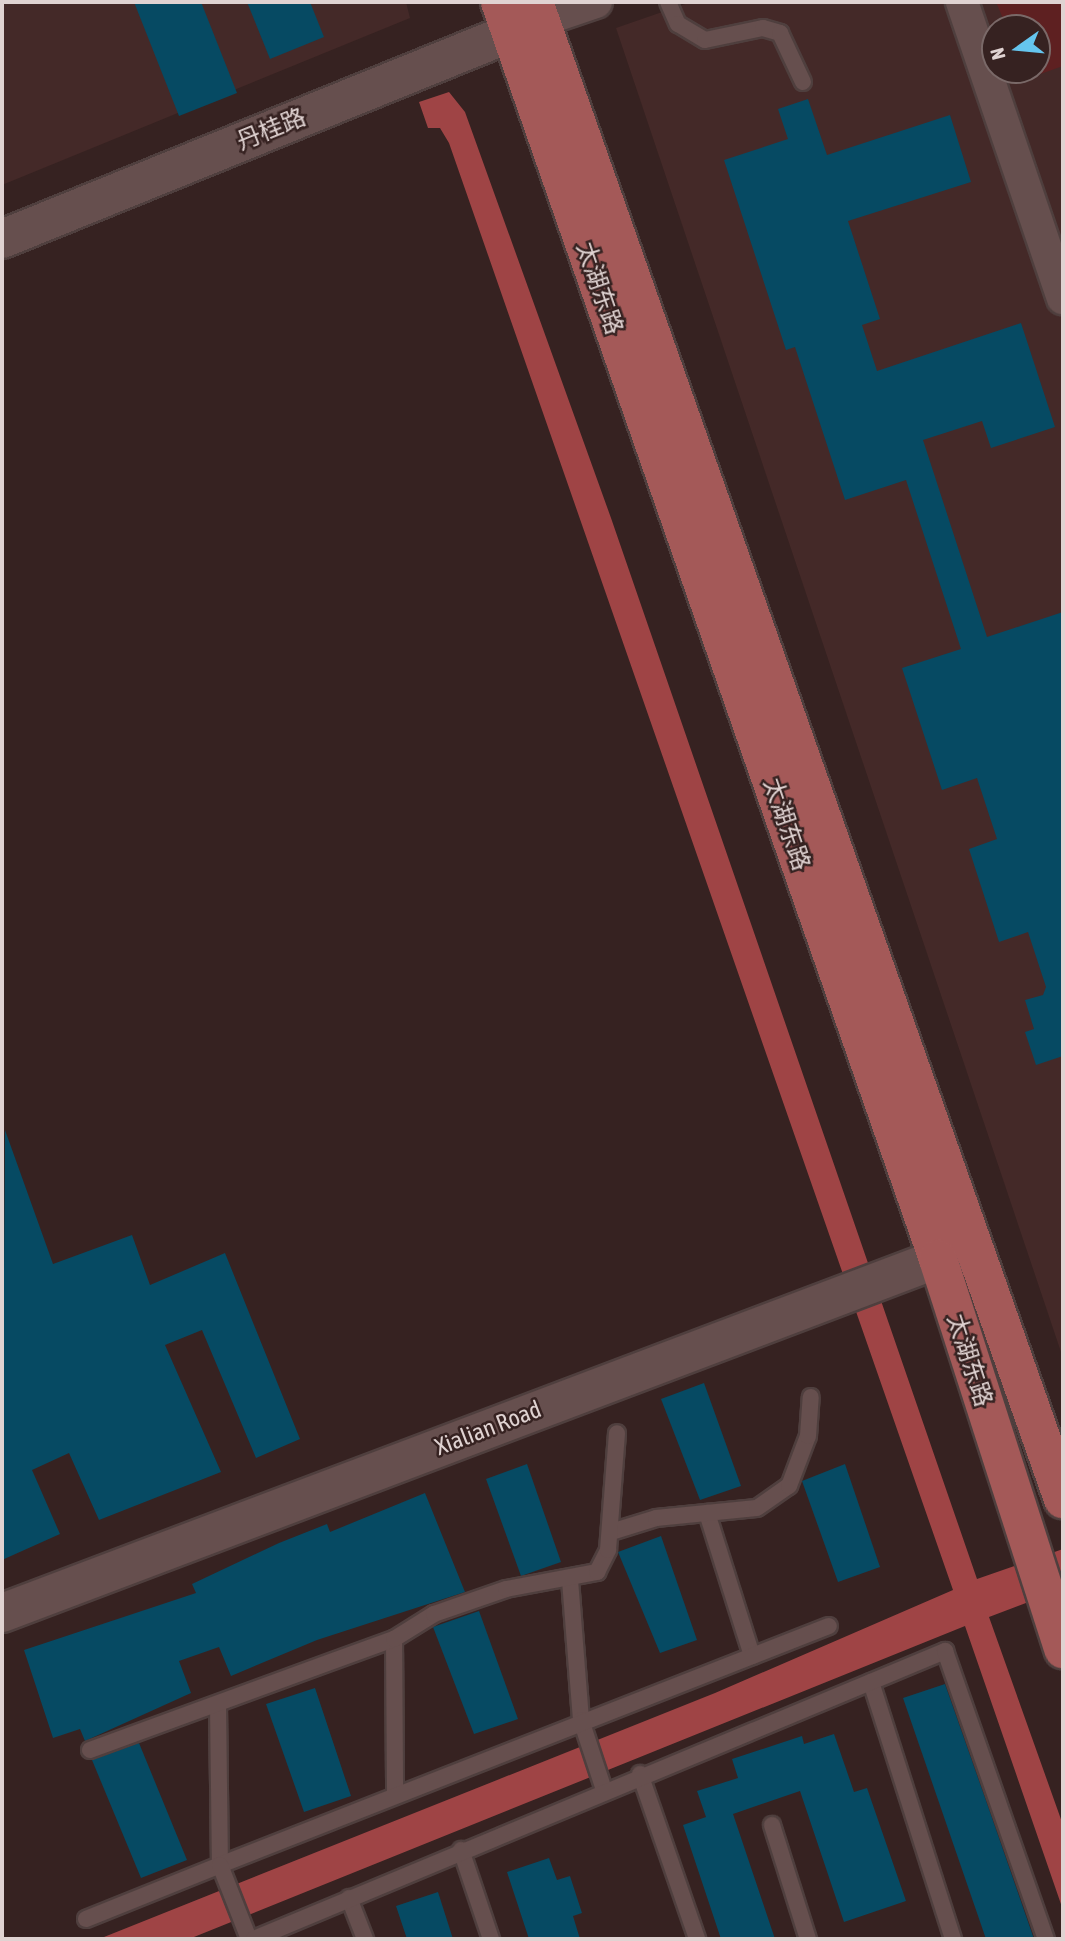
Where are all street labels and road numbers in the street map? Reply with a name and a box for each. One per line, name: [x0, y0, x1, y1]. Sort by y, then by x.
street label: 丹桂路: [232, 102, 310, 156]
street label: 太湖东路: [571, 238, 629, 338]
street label: 太湖东路: [758, 774, 816, 874]
street label: 太湖东路: [941, 1310, 999, 1410]
street label: Xialian Road: [431, 1395, 545, 1461]

